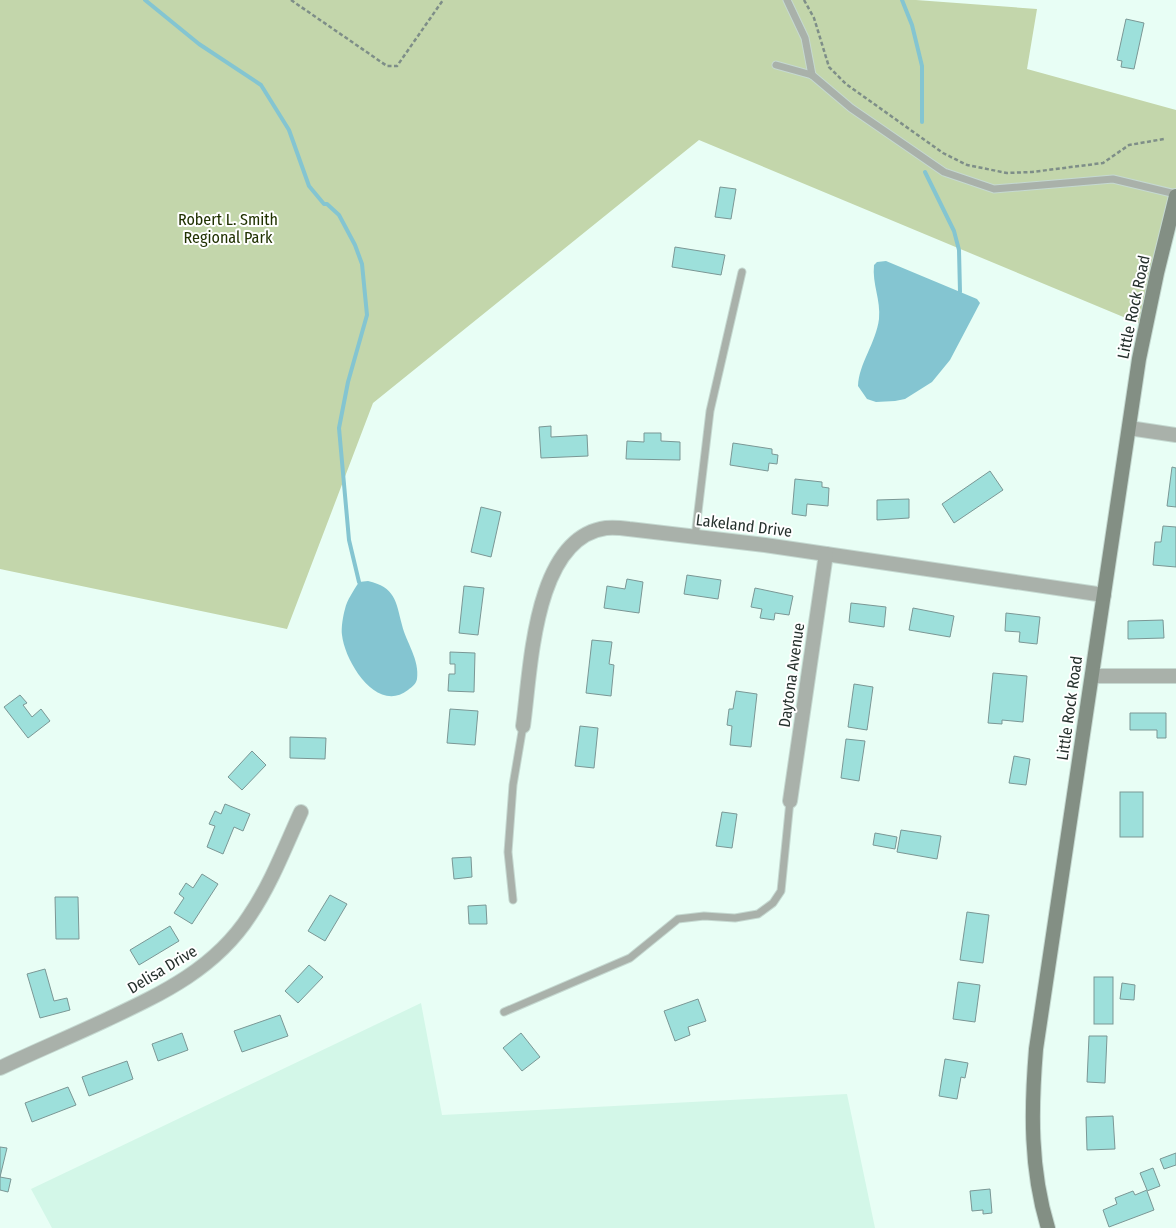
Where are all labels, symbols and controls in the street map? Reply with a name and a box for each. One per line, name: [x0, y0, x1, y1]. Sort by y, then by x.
park label: Robert L. Smith Regional Park: [178, 210, 278, 247]
street label: Little Rock Road: [1113, 254, 1154, 361]
street label: Lakeland Drive: [695, 510, 793, 541]
street label: Daytona Avenue: [775, 621, 808, 729]
street label: Little Rock Road: [1053, 655, 1086, 762]
street label: Delisa Drive: [124, 941, 201, 998]

